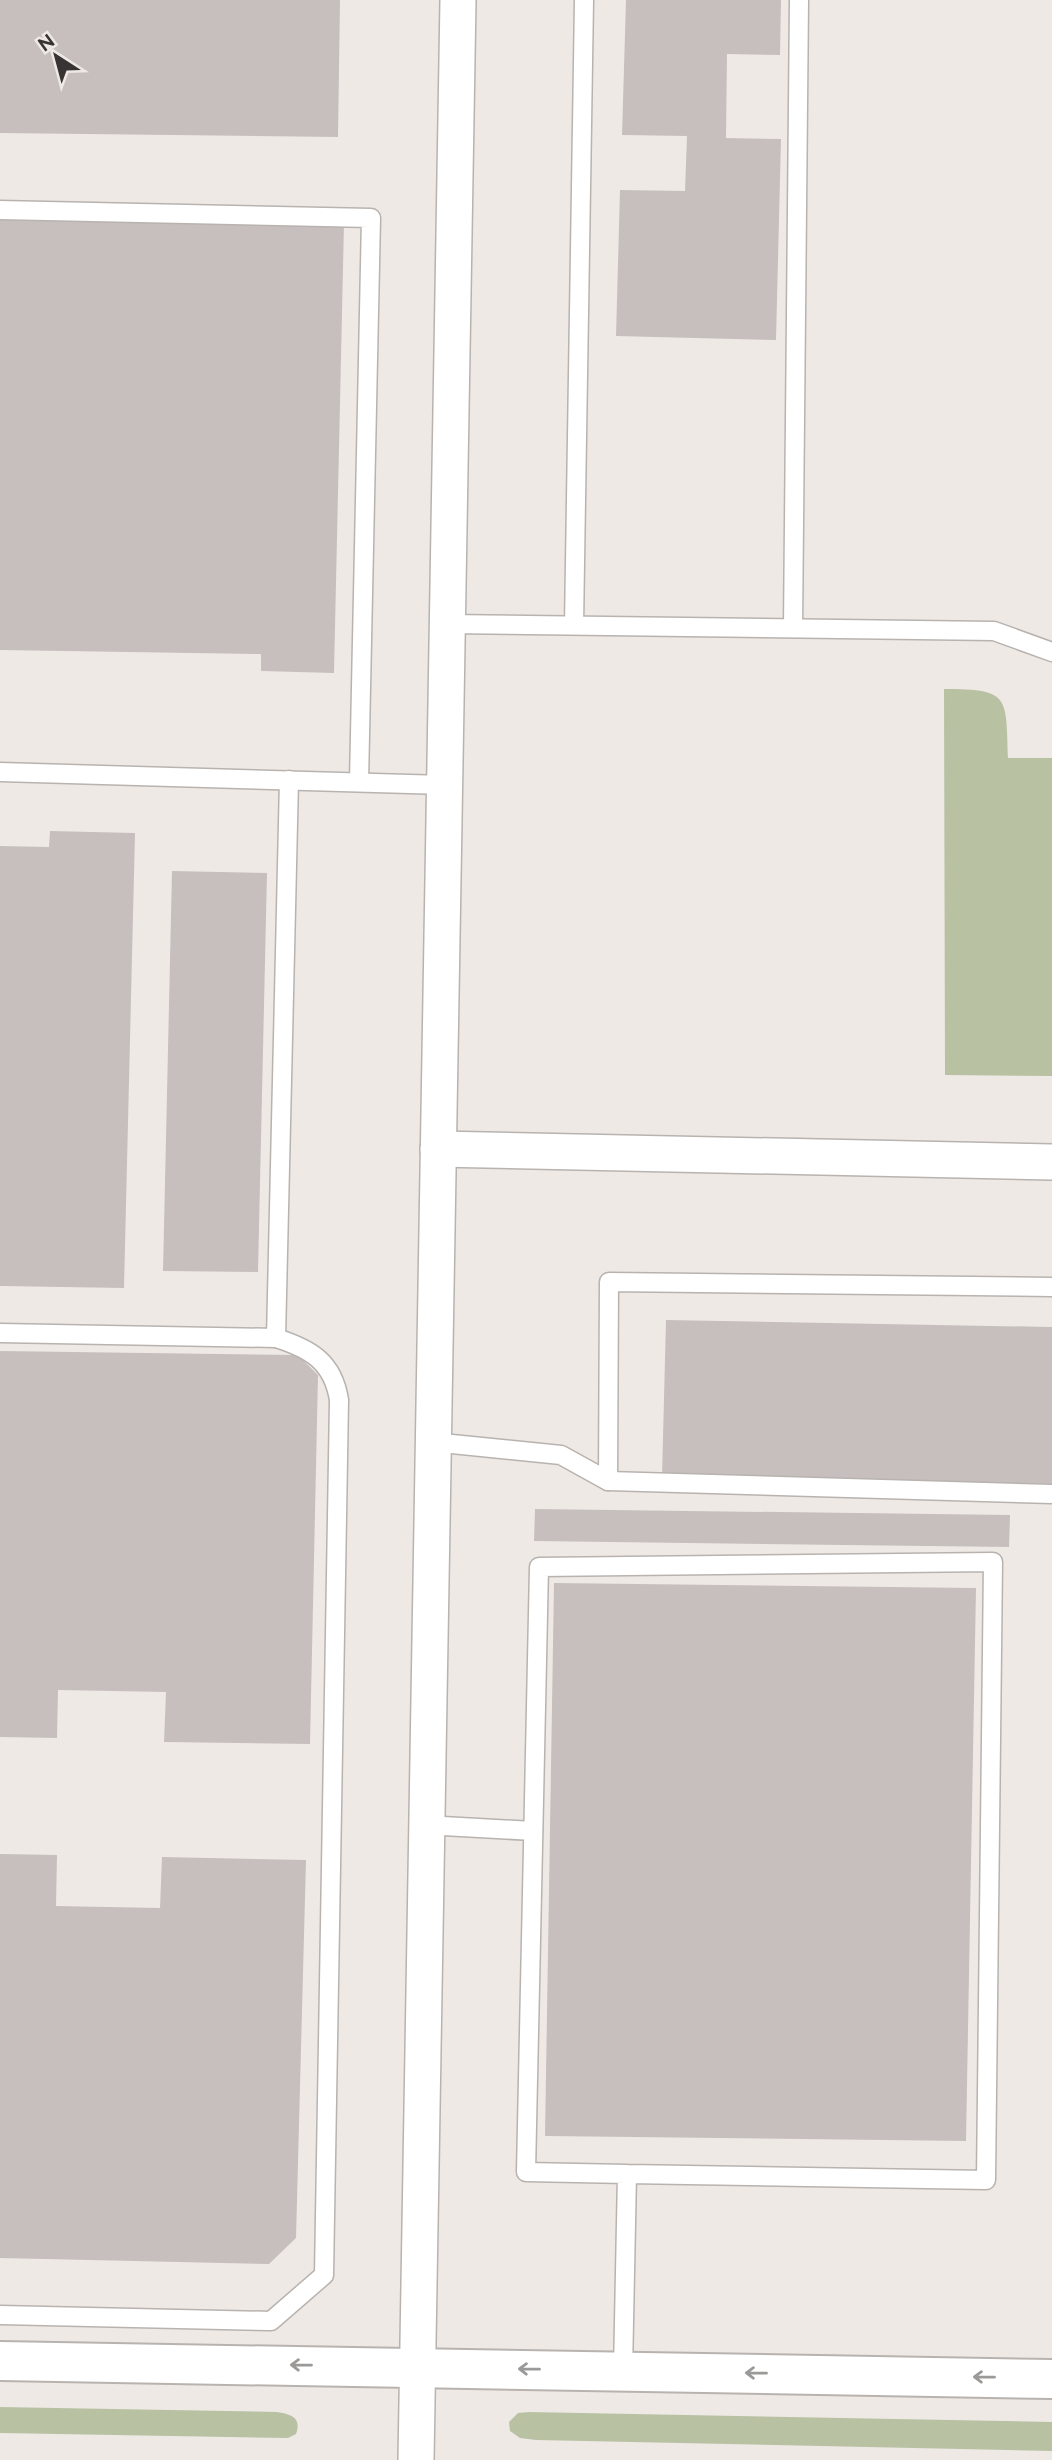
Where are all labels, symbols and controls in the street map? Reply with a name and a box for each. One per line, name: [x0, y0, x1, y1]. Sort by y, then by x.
north arrow: [21, 21, 91, 91]
text: N: [34, 29, 58, 55]
one-way arrow: [290, 2358, 313, 2372]
one-way arrow: [518, 2362, 541, 2376]
one-way arrow: [745, 2366, 768, 2380]
one-way arrow: [973, 2371, 996, 2384]

